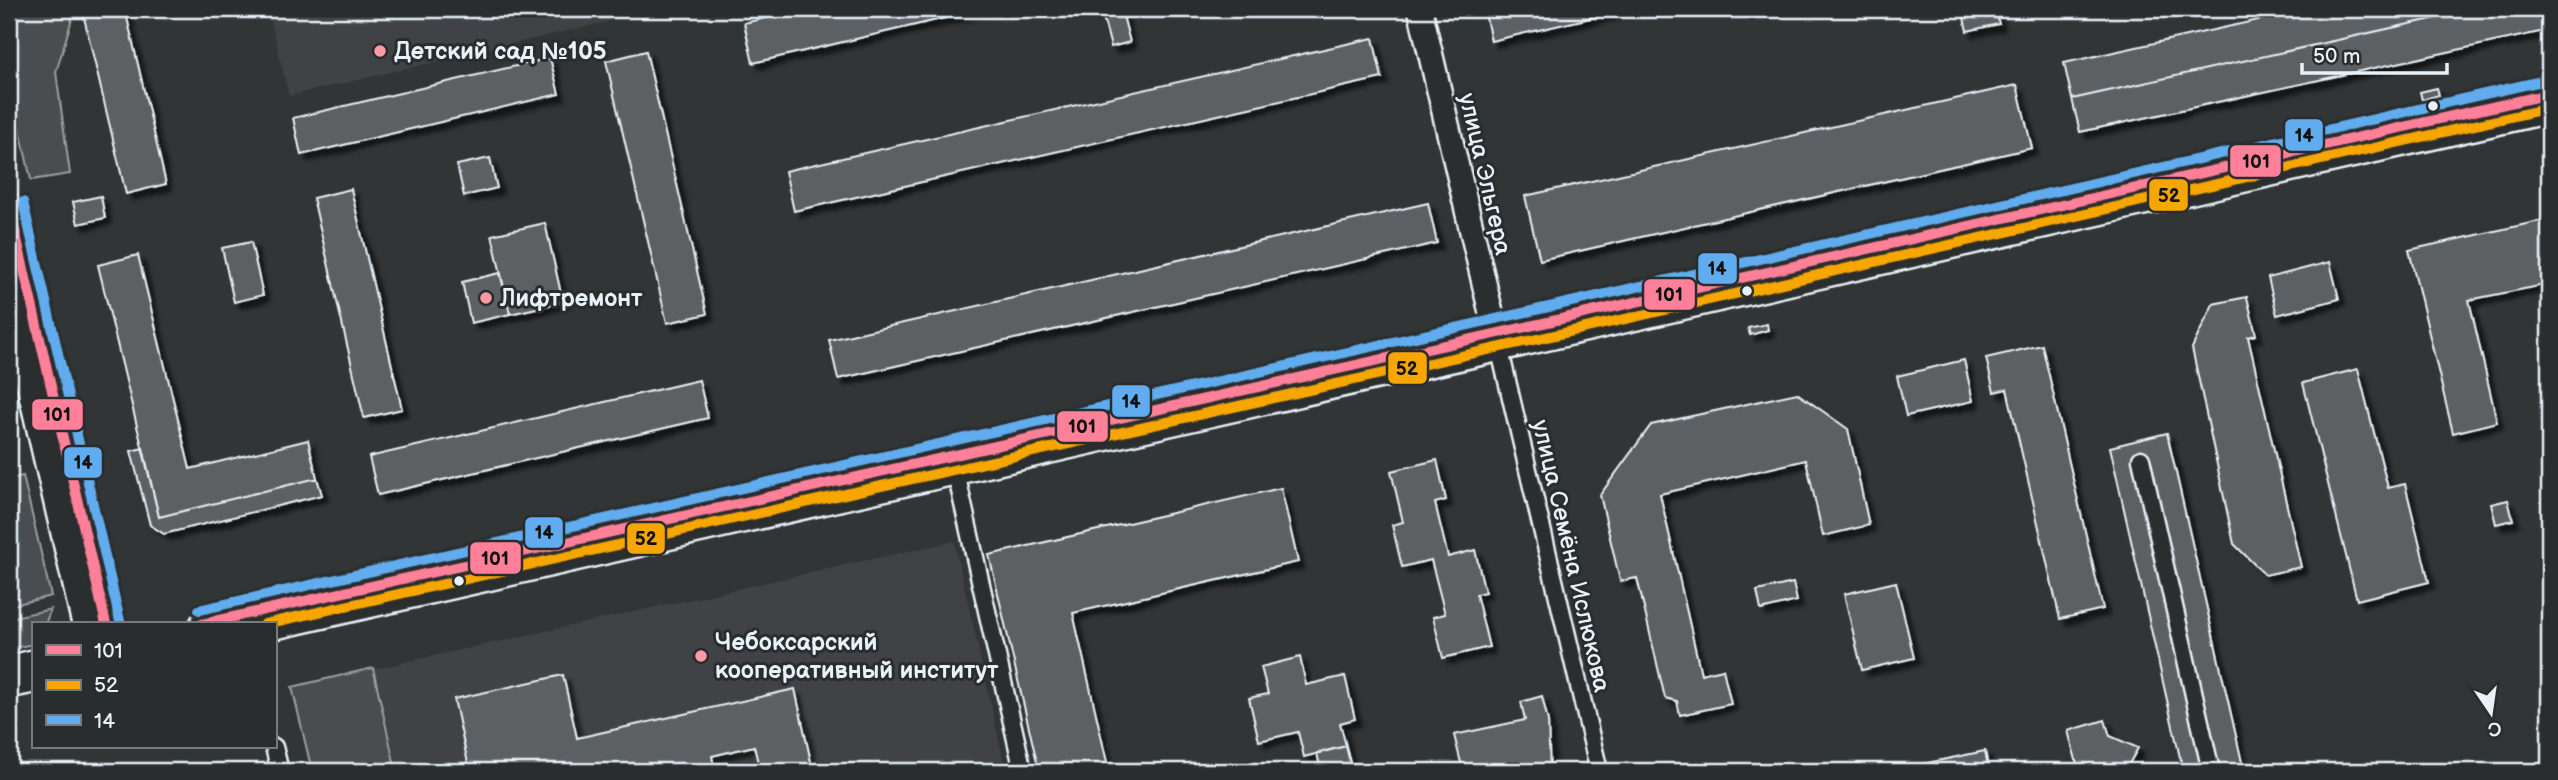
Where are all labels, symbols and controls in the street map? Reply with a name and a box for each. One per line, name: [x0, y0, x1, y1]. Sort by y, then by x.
scale bar: [2302, 32, 2448, 76]
place label: Детский сад №105: [394, 37, 607, 66]
marker: Детский сад №105: [372, 43, 388, 59]
text: 50 m: [2313, 44, 2360, 69]
street label: улица Эльгера: [1452, 90, 1518, 258]
unlabelled marker: [2426, 99, 2440, 113]
line badge: 14: [2284, 118, 2324, 152]
text: 14: [2294, 125, 2314, 148]
line badge: 101: [2229, 144, 2282, 178]
text: 101: [2242, 151, 2270, 174]
line badge: 52: [2148, 178, 2189, 212]
text: 52: [2158, 185, 2181, 208]
line badge: 14: [1697, 252, 1738, 285]
text: 14: [1707, 258, 1727, 281]
line badge: 101: [1643, 278, 1696, 311]
place label: Лифтремонт: [499, 284, 643, 313]
text: 101: [1655, 284, 1683, 307]
unlabelled marker: [1740, 284, 1754, 298]
marker: Лифтремонт: [478, 290, 494, 306]
line badge: 52: [1387, 351, 1428, 385]
text: 52: [1396, 358, 1419, 381]
line badge: 14: [1111, 384, 1151, 418]
text: 14: [1121, 391, 1141, 414]
line badge: 101: [31, 398, 84, 431]
text: 101: [43, 404, 71, 427]
line badge: 101: [1056, 410, 1109, 443]
text: 101: [1068, 416, 1096, 439]
street label: улица Семёна Ислюкова: [1526, 417, 1616, 695]
line badge: 14: [63, 446, 103, 479]
text: 14: [73, 452, 93, 475]
line badge: 14: [524, 516, 564, 549]
text: 14: [534, 522, 554, 545]
line badge: 52: [626, 522, 666, 555]
text: 52: [635, 528, 658, 551]
line badge: 101: [469, 541, 522, 575]
text: 101: [481, 548, 509, 571]
unlabelled marker: [452, 574, 466, 588]
legend: [32, 622, 276, 748]
place label: Чебоксарский кооперативный институт: [715, 628, 999, 685]
text: 101: [94, 639, 123, 664]
marker: Чебоксарский кооперативный институт: [693, 648, 709, 664]
text: 52: [94, 673, 119, 698]
north arrow: [2456, 678, 2526, 748]
text: 14: [94, 709, 115, 734]
text: С: [2485, 715, 2504, 741]

